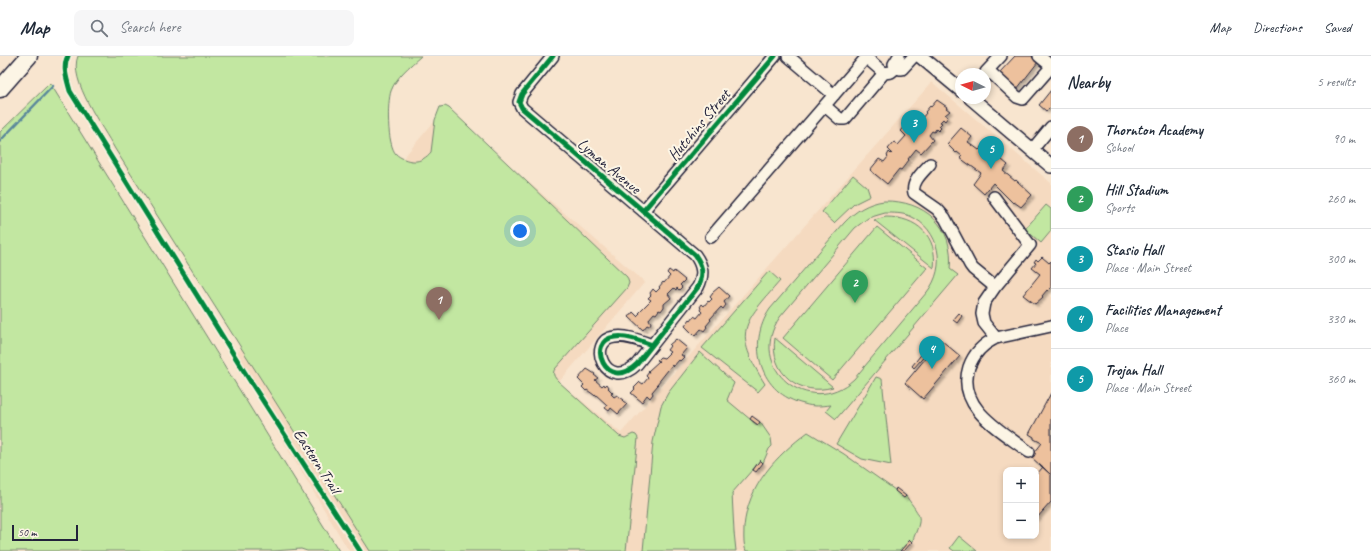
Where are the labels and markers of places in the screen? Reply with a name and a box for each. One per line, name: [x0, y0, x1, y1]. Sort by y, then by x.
pin: 3: [901, 110, 927, 143]
pin: 5: [978, 136, 1004, 169]
pin: 2: [842, 270, 868, 303]
pin: 1: [426, 287, 452, 320]
pin: 4: [919, 336, 945, 369]

